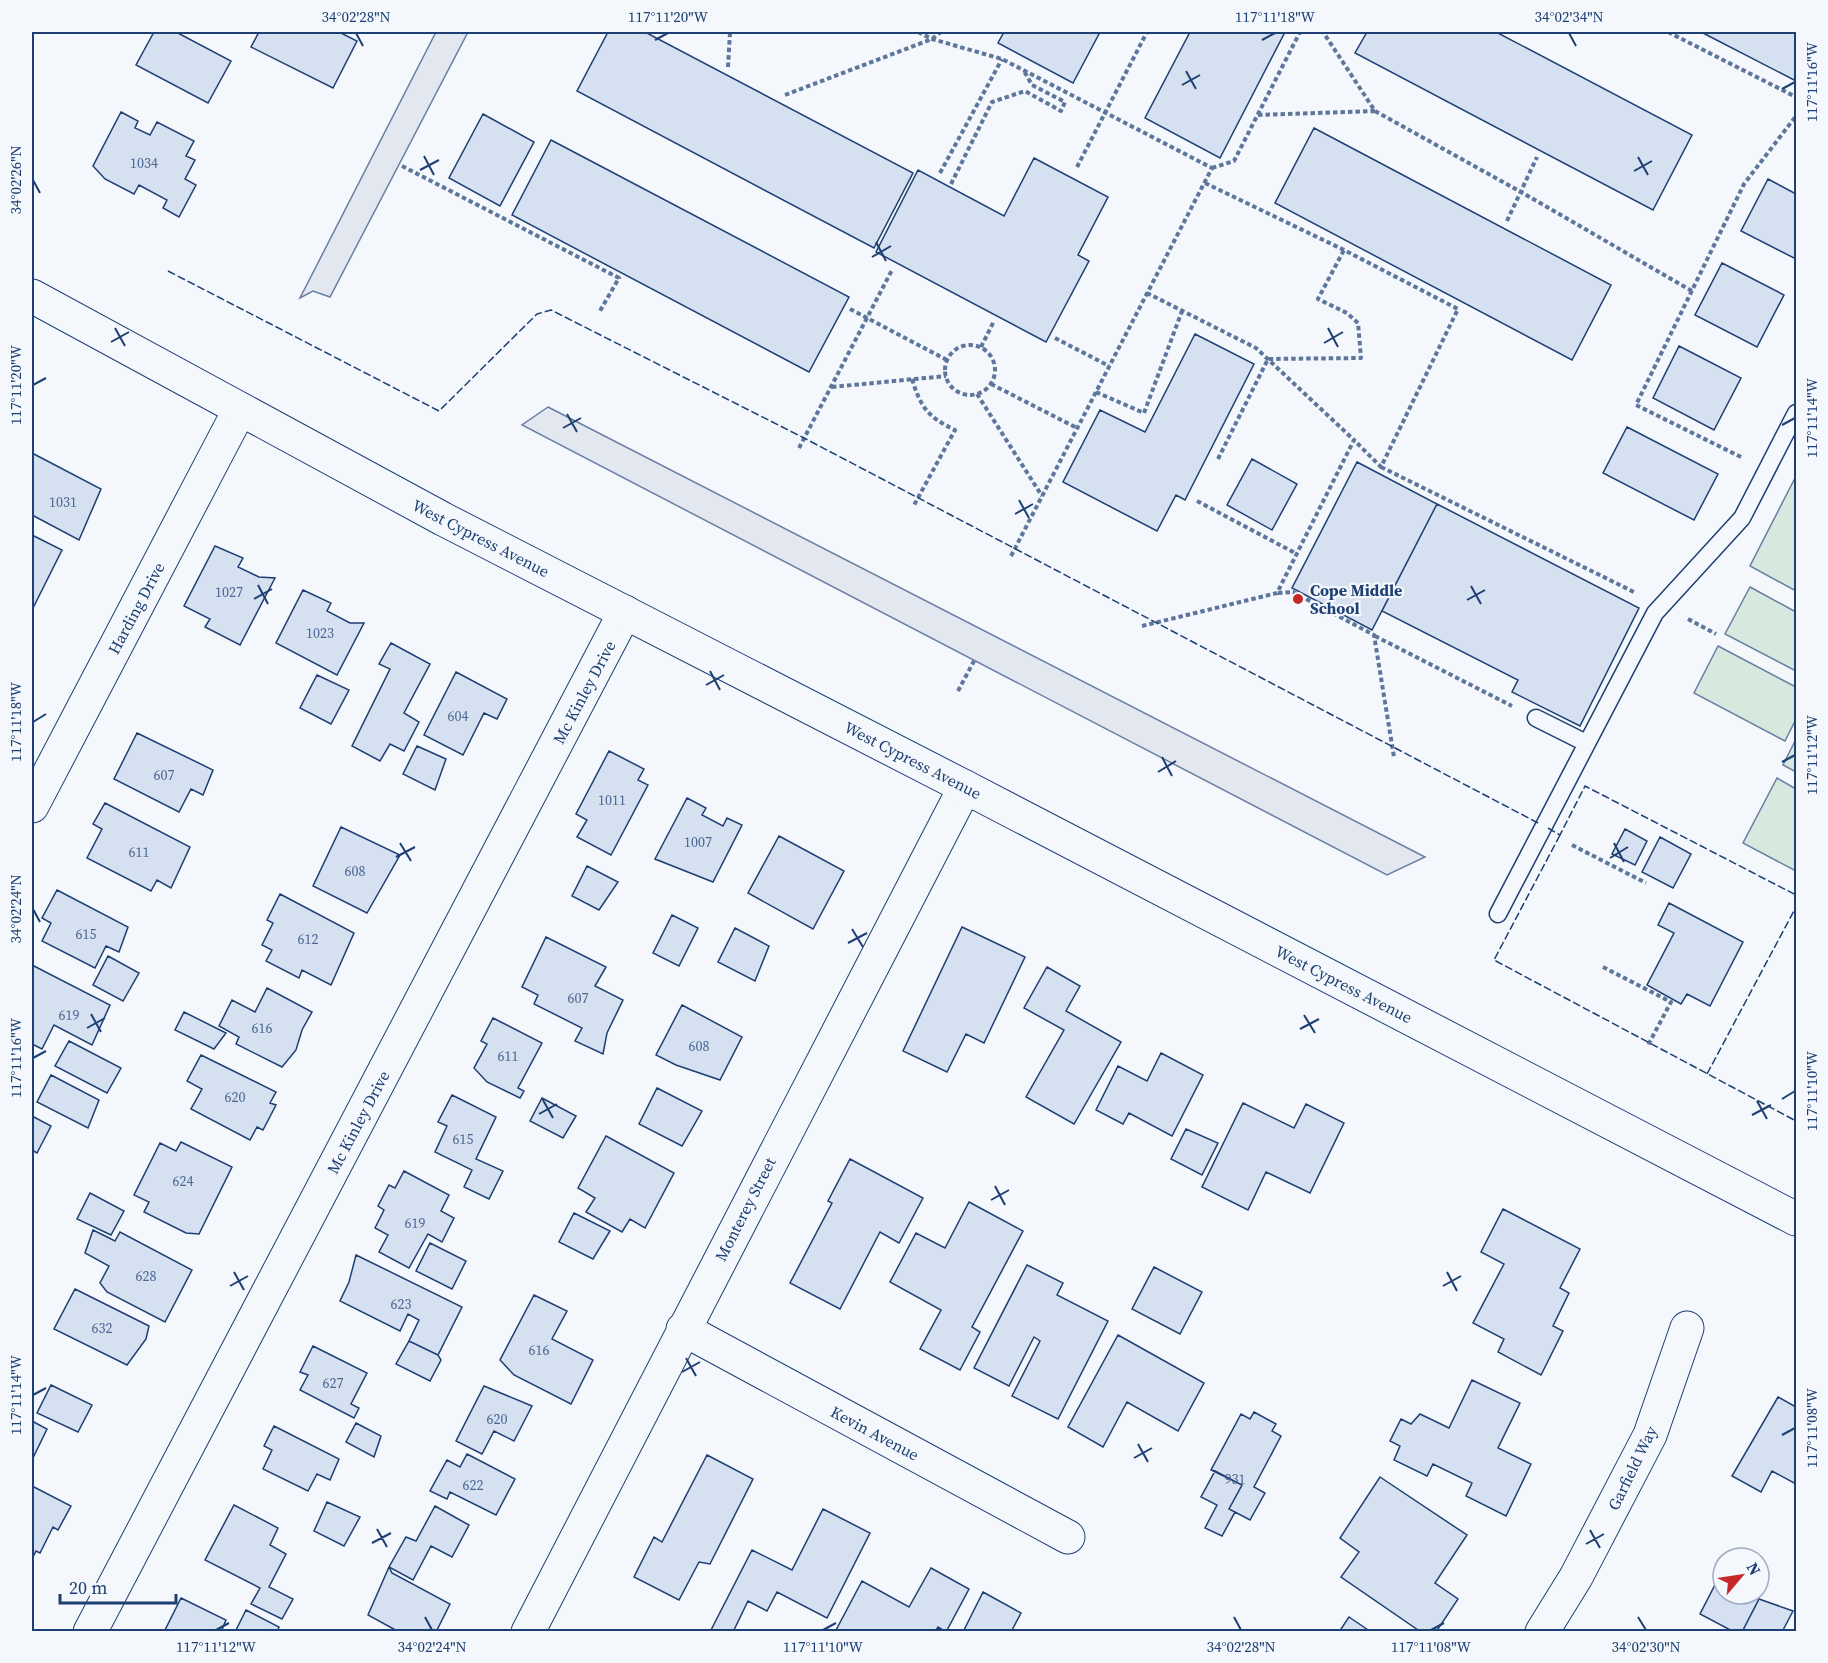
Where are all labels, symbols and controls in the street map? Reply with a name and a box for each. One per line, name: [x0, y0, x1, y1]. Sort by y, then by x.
text: 34°02'28"N: [321, 6, 391, 27]
text: 117°11'20"W: [628, 6, 709, 27]
text: 117°11'18"W: [1235, 6, 1316, 27]
text: 34°02'34"N: [1534, 6, 1604, 27]
text: 117°11'16"W: [1801, 41, 1822, 122]
text: 34°02'26"N: [5, 145, 26, 215]
house number: 1034: [130, 153, 158, 173]
text: 117°11'20"W: [5, 344, 26, 425]
text: 117°11'14"W: [1801, 377, 1822, 458]
house number: 1031: [49, 492, 77, 512]
street label: West Cypress Avenue: [409, 494, 553, 582]
street label: Harding Drive: [103, 558, 169, 658]
place label: Cope Middle School: [1310, 579, 1402, 619]
house number: 1027: [215, 582, 243, 602]
marker: Cope Middle School: [1291, 592, 1305, 606]
house number: 1023: [306, 623, 334, 643]
street label: Mc Kinley Drive: [548, 636, 620, 748]
text: 117°11'18"W: [5, 681, 26, 762]
house number: 604: [448, 706, 469, 726]
text: 117°11'12"W: [1801, 714, 1822, 795]
street label: West Cypress Avenue: [841, 716, 985, 804]
house number: 607: [154, 765, 175, 785]
house number: 1011: [598, 790, 626, 810]
house number: 1007: [684, 832, 712, 852]
house number: 611: [129, 842, 150, 862]
house number: 608: [345, 861, 366, 881]
text: 34°02'24"N: [5, 874, 26, 944]
house number: 615: [76, 924, 97, 944]
house number: 612: [298, 929, 319, 949]
street label: West Cypress Avenue: [1272, 940, 1416, 1028]
house number: 607: [568, 988, 589, 1008]
house number: 619: [59, 1005, 80, 1025]
text: 117°11'16"W: [5, 1017, 26, 1098]
house number: 616: [252, 1018, 273, 1038]
house number: 608: [689, 1036, 710, 1056]
house number: 611: [498, 1046, 519, 1066]
text: 117°11'10"W: [1801, 1050, 1822, 1131]
street label: Mc Kinley Drive: [322, 1066, 394, 1178]
house number: 620: [225, 1087, 246, 1107]
house number: 615: [453, 1129, 474, 1149]
street label: Monterey Street: [709, 1153, 781, 1265]
house number: 624: [173, 1171, 194, 1191]
house number: 619: [405, 1213, 426, 1233]
house number: 628: [136, 1266, 157, 1286]
house number: 623: [391, 1294, 412, 1314]
house number: 632: [92, 1318, 113, 1338]
house number: 616: [529, 1340, 550, 1360]
text: 117°11'14"W: [5, 1354, 26, 1435]
house number: 627: [323, 1373, 344, 1393]
text: 117°11'08"W: [1801, 1387, 1822, 1468]
street label: Kevin Avenue: [827, 1400, 923, 1466]
house number: 620: [487, 1409, 508, 1429]
street label: Garfield Way: [1602, 1422, 1662, 1514]
house number: 931: [1225, 1469, 1246, 1489]
house number: 622: [463, 1475, 484, 1495]
north arrow: [1711, 1546, 1771, 1606]
text: N: [1742, 1558, 1767, 1579]
scale bar: [60, 1567, 176, 1605]
text: 20 m: [69, 1575, 107, 1600]
text: 117°11'12"W: [176, 1636, 257, 1657]
text: 34°02'24"N: [397, 1636, 467, 1657]
text: 117°11'10"W: [783, 1636, 864, 1657]
text: 34°02'28"N: [1206, 1636, 1276, 1657]
text: 117°11'08"W: [1391, 1636, 1472, 1657]
text: 34°02'30"N: [1611, 1636, 1681, 1657]

